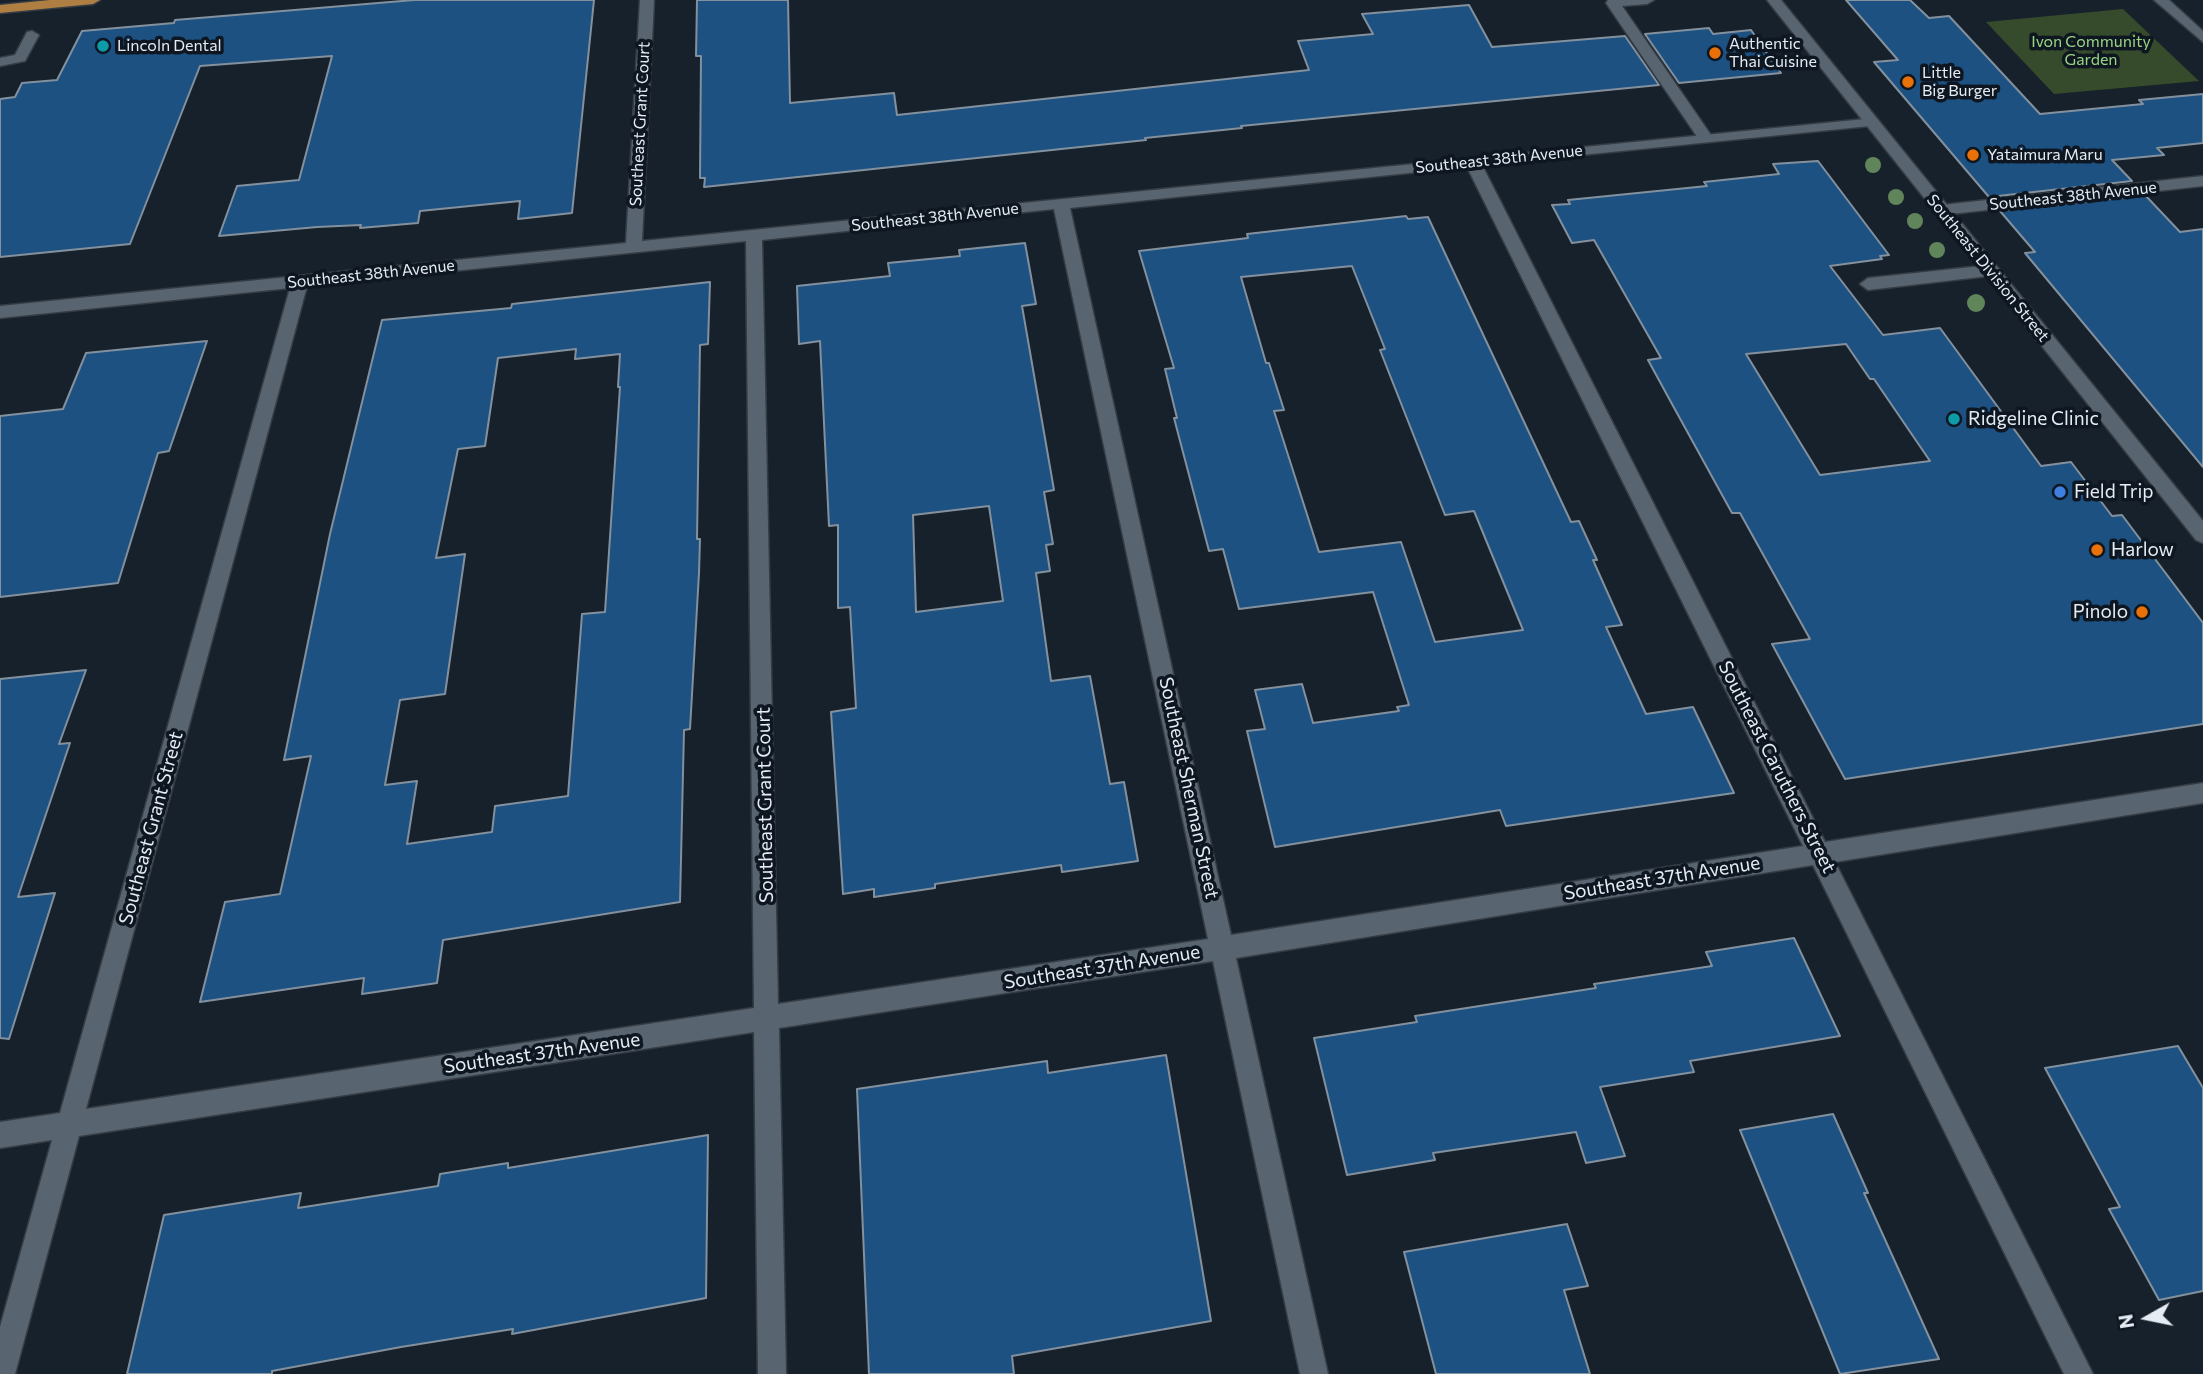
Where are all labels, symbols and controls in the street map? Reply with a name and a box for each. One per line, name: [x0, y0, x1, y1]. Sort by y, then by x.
park label: Ivon Community Garden: [2031, 32, 2151, 70]
place label: Authentic Thai Cuisine: [1729, 34, 1817, 72]
place label: Lincoln Dental: [117, 36, 222, 56]
marker: Lincoln Dental: [95, 38, 111, 54]
street label: Southeast Grant Court: [626, 41, 654, 207]
marker: Authentic Thai Cuisine: [1707, 45, 1723, 61]
place label: Little Big Burger: [1922, 63, 1997, 101]
marker: Little Big Burger: [1900, 74, 1916, 90]
street label: Southeast 38th Avenue: [1414, 141, 1584, 177]
place label: Yataimura Maru: [1987, 145, 2103, 165]
marker: Yataimura Maru: [1965, 147, 1981, 163]
street label: Southeast 38th Avenue: [1988, 178, 2158, 214]
street label: Southeast Division Street: [1923, 191, 2053, 345]
street label: Southeast 38th Avenue: [850, 199, 1020, 235]
street label: Southeast 38th Avenue: [286, 256, 456, 292]
place label: Ridgeline Clinic: [1968, 408, 2099, 430]
marker: Ridgeline Clinic: [1946, 411, 1962, 427]
place label: Field Trip: [2074, 481, 2154, 503]
marker: Field Trip: [2052, 484, 2068, 500]
place label: Harlow: [2111, 539, 2174, 561]
marker: Harlow: [2089, 542, 2105, 558]
place label: Pinolo: [2073, 601, 2128, 623]
marker: Pinolo: [2134, 604, 2150, 620]
street label: Southeast Caruthers Street: [1714, 657, 1840, 877]
street label: Southeast Sherman Street: [1154, 675, 1224, 901]
street label: Southeast Grant Court: [752, 707, 778, 903]
street label: Southeast Grant Street: [114, 729, 188, 927]
street label: Southeast 37th Avenue: [1562, 851, 1762, 905]
street label: Southeast 37th Avenue: [1002, 940, 1202, 994]
street label: Southeast 37th Avenue: [442, 1028, 642, 1078]
north arrow: [2112, 1283, 2182, 1353]
text: N: [2113, 1313, 2138, 1330]

